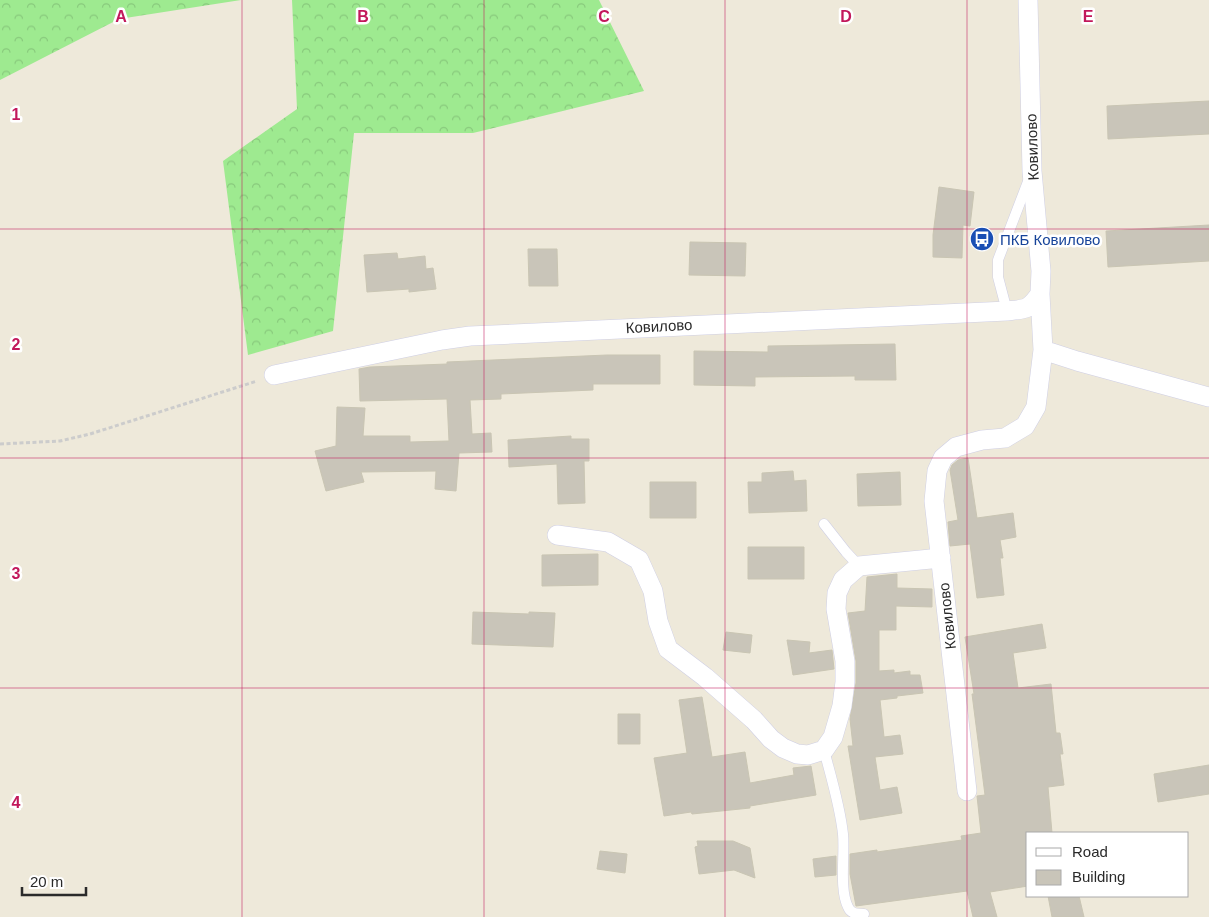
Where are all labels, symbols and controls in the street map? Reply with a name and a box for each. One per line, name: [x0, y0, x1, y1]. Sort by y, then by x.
text: A: [115, 8, 127, 25]
text: B: [357, 8, 369, 25]
text: C: [598, 8, 610, 25]
text: D: [840, 8, 852, 25]
text: E: [1083, 8, 1094, 25]
text: 1: [12, 106, 21, 123]
street label: Ковилово: [1022, 113, 1042, 181]
bus stop icon: ПКБ Ковилово: [969, 226, 995, 252]
place label: ПКБ Ковилово: [1000, 231, 1100, 248]
street label: Ковилово: [625, 316, 693, 336]
text: 2: [12, 336, 21, 353]
text: 3: [12, 565, 21, 582]
street label: Ковилово: [935, 582, 959, 650]
text: 4: [12, 794, 21, 811]
legend: [1026, 832, 1189, 897]
text: Road: [1072, 843, 1108, 860]
scale bar: [22, 864, 86, 896]
text: Building: [1072, 868, 1125, 885]
text: 20 m: [30, 873, 63, 890]

